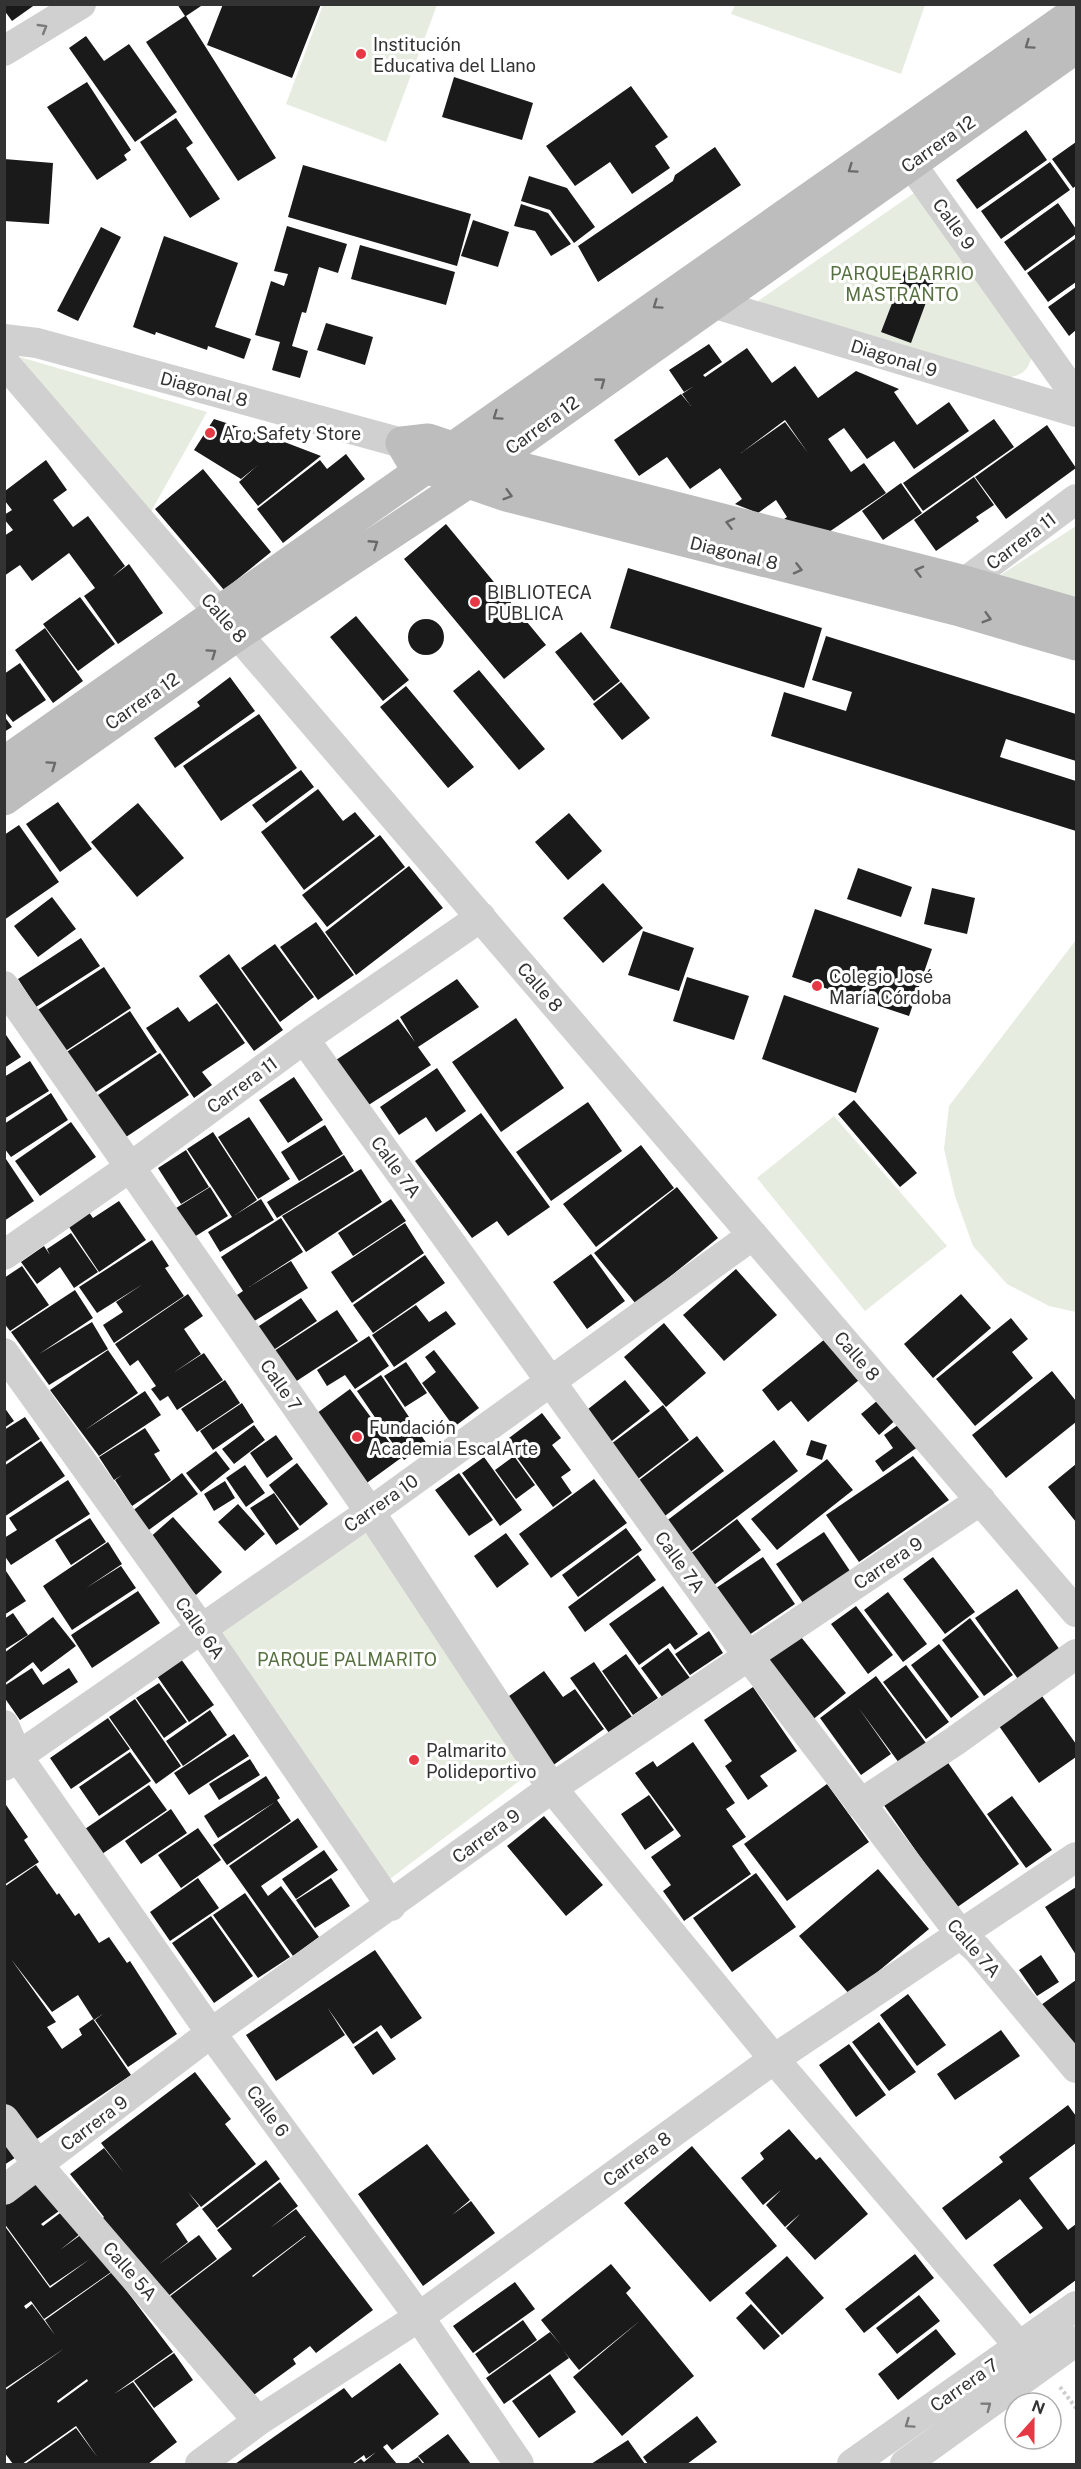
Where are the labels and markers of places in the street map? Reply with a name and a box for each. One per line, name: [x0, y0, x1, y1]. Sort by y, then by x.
place label: Institución Educativa del Llano: [373, 34, 536, 76]
marker: Institución Educativa del Llano: [354, 47, 368, 61]
place label: Aro Safety Store: [222, 423, 361, 444]
marker: Aro Safety Store: [203, 426, 217, 440]
place label: BIBLIOTECA PUBLICA: [487, 582, 592, 624]
marker: BIBLIOTECA PUBLICA: [468, 595, 482, 609]
place label: Colegio José María Córdoba: [829, 966, 951, 1008]
marker: Colegio José María Córdoba: [810, 979, 824, 993]
place label: Fundación Academia EscalArte: [369, 1417, 538, 1459]
marker: Fundación Academia EscalArte: [350, 1430, 364, 1444]
place label: Palmarito Polideportivo: [426, 1740, 536, 1782]
marker: Palmarito Polideportivo: [407, 1753, 421, 1767]

